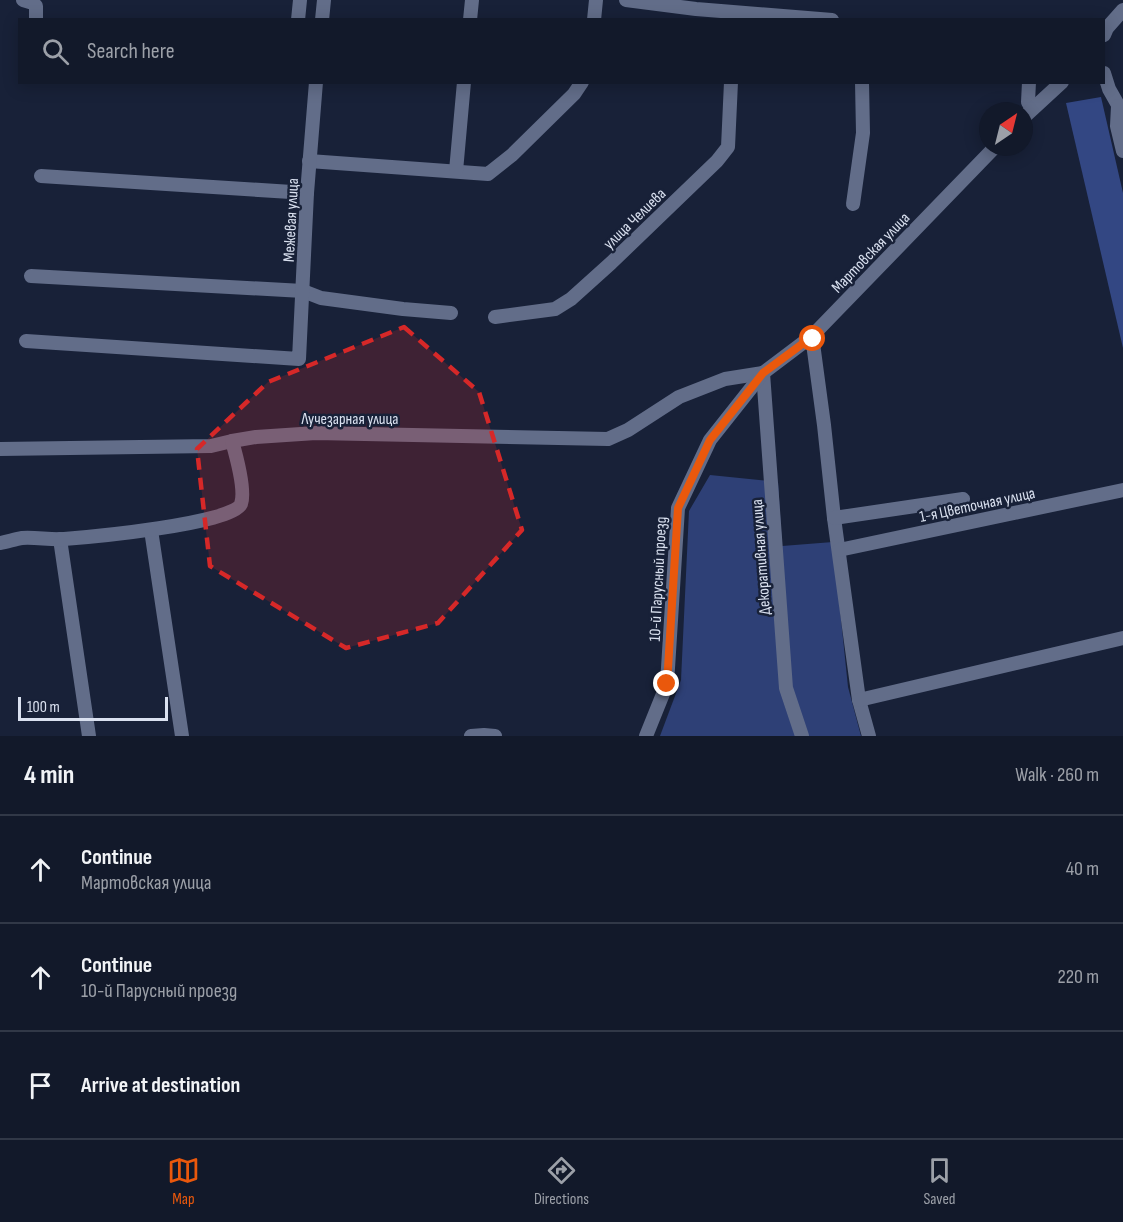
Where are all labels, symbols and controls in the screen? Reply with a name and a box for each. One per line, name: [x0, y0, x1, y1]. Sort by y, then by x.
search box: [18, 18, 1105, 84]
icon: search: [39, 35, 72, 68]
text: Search here: [87, 38, 174, 65]
north arrow: [979, 102, 1033, 156]
street label: Межевая улица: [280, 178, 303, 262]
street label: улица Челиева: [600, 185, 670, 254]
street label: Мартовская улица: [828, 209, 914, 297]
route start: [799, 325, 825, 351]
street label: Лучезарная улица: [301, 410, 398, 429]
street label: 1-я Цветочная улица: [918, 484, 1037, 527]
street label: Декоративная улица: [748, 498, 775, 615]
street label: 10-й Парусный проезд: [646, 516, 671, 642]
route end: [653, 670, 679, 696]
scale bar: [18, 694, 168, 722]
text: 100 m: [27, 698, 60, 717]
text: 4 min: [24, 760, 74, 791]
text: Walk · 260 m: [1015, 763, 1099, 787]
text: Continue: [81, 844, 152, 871]
icon: ahead: [24, 853, 57, 886]
text: 40 m: [1066, 857, 1099, 881]
text: Мартовская улица: [81, 871, 212, 895]
text: Continue: [81, 952, 152, 979]
icon: ahead: [24, 961, 57, 994]
text: 220 m: [1058, 965, 1099, 989]
text: 10-й Парусный проезд: [81, 979, 237, 1003]
icon: arrive: [24, 1069, 57, 1102]
text: Arrive at destination: [81, 1072, 240, 1099]
tab: Map: [167, 1154, 200, 1209]
tab: Directions: [534, 1154, 589, 1209]
tab: Saved: [923, 1154, 956, 1209]

